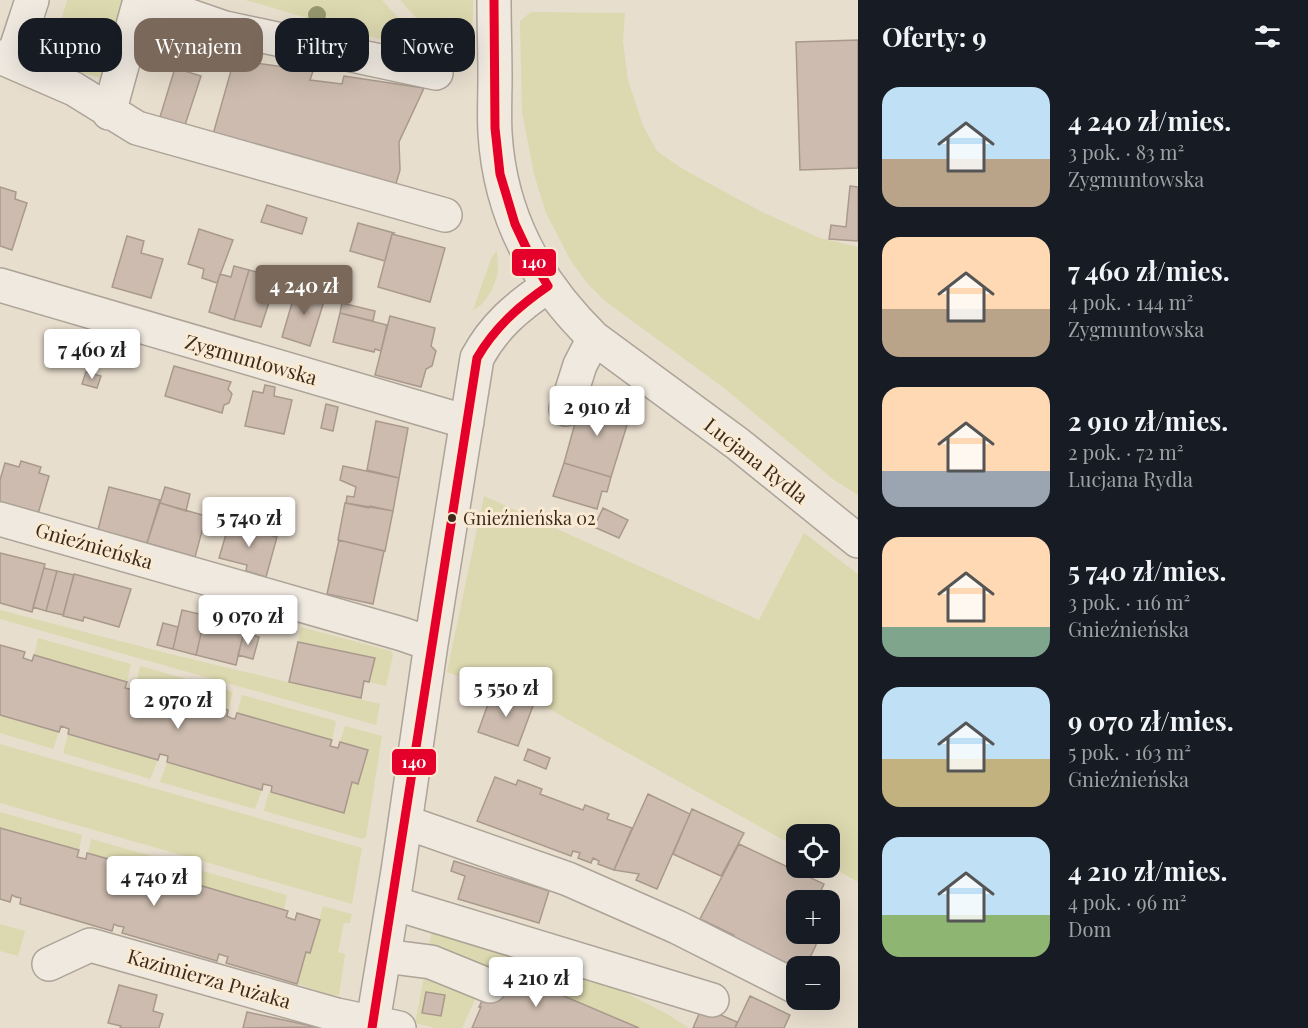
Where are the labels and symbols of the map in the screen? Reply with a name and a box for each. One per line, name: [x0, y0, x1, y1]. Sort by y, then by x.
line badge: 140: [511, 248, 557, 277]
text: 140: [522, 251, 546, 272]
pin: 4 240 zł: [242, 265, 366, 316]
street label: Zygmuntowska: [182, 327, 321, 390]
pin: 7 460 zł: [30, 329, 154, 380]
pin: 2 910 zł: [535, 386, 659, 437]
street label: Lucjana Rydla: [699, 411, 814, 509]
pin: 5 740 zł: [187, 497, 311, 548]
place label: Gnieźnieńska 02: [463, 506, 596, 530]
marker: Gnieźnieńska 02: [446, 512, 458, 524]
street label: Gnieźnieńska: [33, 515, 156, 574]
pin: 9 070 zł: [186, 595, 310, 646]
pin: 5 550 zł: [444, 667, 568, 718]
pin: 2 970 zł: [116, 679, 240, 730]
line badge: 140: [391, 748, 437, 776]
text: 140: [402, 751, 426, 772]
pin: 4 740 zł: [92, 856, 216, 907]
street label: Kazimierza Pużaka: [125, 941, 294, 1014]
pin: 4 210 zł: [474, 957, 598, 1008]

